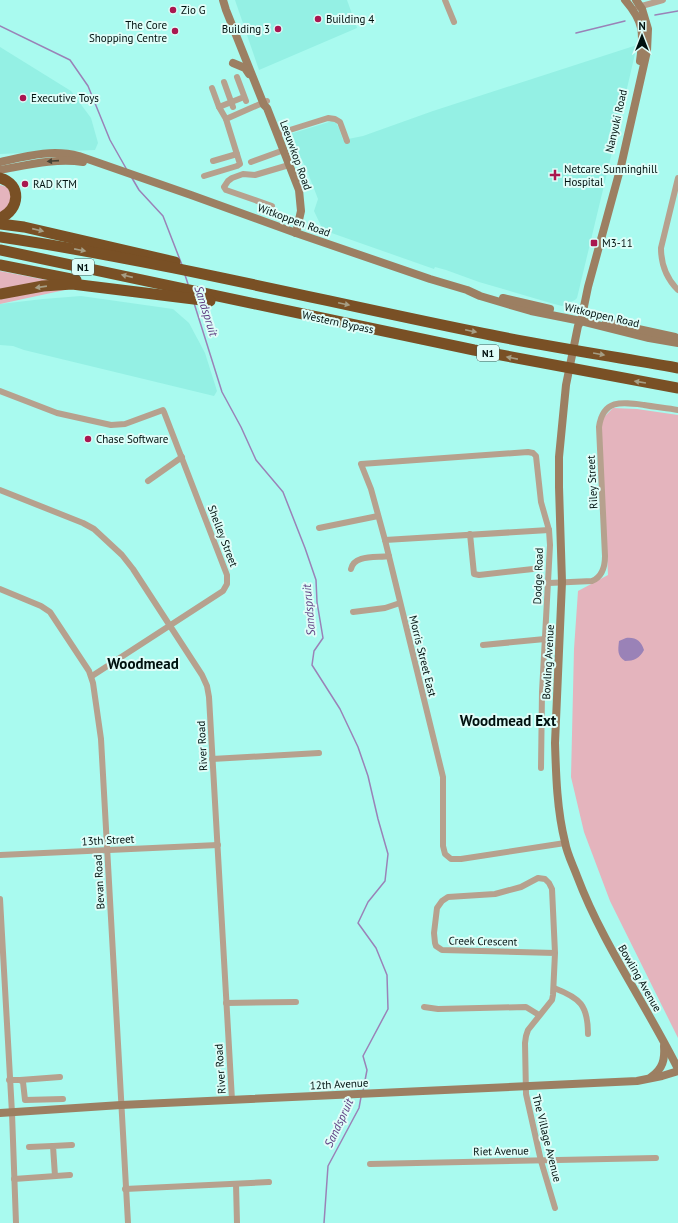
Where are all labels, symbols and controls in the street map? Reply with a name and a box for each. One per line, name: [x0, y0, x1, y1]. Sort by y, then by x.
place label: Zio G: [181, 3, 206, 17]
marker: Zio G: [168, 5, 178, 15]
place label: Building 4: [326, 12, 374, 26]
marker: Building 4: [313, 14, 323, 24]
north arrow: [622, 16, 662, 56]
place label: The Core Shopping Centre: [89, 18, 167, 45]
text: N: [638, 19, 646, 33]
place label: Building 3: [222, 22, 270, 36]
marker: Building 3: [273, 24, 283, 34]
marker: The Core Shopping Centre: [170, 26, 180, 36]
street label: Nanyuki Road: [602, 88, 630, 154]
place label: Executive Toys: [31, 91, 99, 105]
marker: Executive Toys: [18, 93, 28, 103]
street label: Leeuwkop Road: [277, 118, 315, 192]
one-way arrow: [47, 157, 59, 164]
place label: Netcare Sunninghill Hospital: [564, 162, 658, 189]
marker: Netcare Sunninghill Hospital: [549, 169, 561, 181]
place label: RAD KTM: [33, 177, 77, 191]
marker: RAD KTM: [20, 179, 30, 189]
street label: Witkoppen Road: [256, 200, 332, 240]
one-way arrow: [32, 228, 45, 234]
place label: M3-11: [602, 236, 633, 250]
marker: M3-11: [589, 238, 599, 248]
one-way arrow: [74, 248, 86, 254]
road number: N1: [72, 259, 94, 275]
one-way arrow: [121, 273, 133, 279]
one-way arrow: [35, 284, 47, 290]
water label: Sandspruit: [191, 284, 222, 339]
street label: Witkoppen Road: [563, 300, 641, 330]
one-way arrow: [337, 302, 350, 308]
street label: Western Bypass: [301, 308, 376, 337]
one-way arrow: [465, 329, 477, 335]
road number: N1: [477, 345, 499, 361]
one-way arrow: [593, 351, 605, 357]
one-way arrow: [506, 354, 518, 360]
one-way arrow: [633, 379, 646, 385]
place label: Chase Software: [96, 432, 169, 446]
marker: Chase Software: [83, 434, 93, 444]
street label: Riley Street: [584, 454, 600, 509]
street label: Shelley Street: [205, 503, 241, 569]
street label: Dodge Road: [530, 547, 546, 605]
water label: Sandspruit: [299, 582, 318, 637]
street label: Morris Street East: [406, 614, 440, 698]
street label: Bowling Avenue: [539, 624, 557, 700]
district label: Woodmead: [107, 654, 179, 673]
district label: Woodmead Ext: [460, 711, 557, 730]
street label: River Road: [194, 720, 210, 771]
street label: 13th Street: [81, 832, 135, 848]
street label: Bevan Road: [91, 854, 107, 910]
street label: Creek Crescent: [448, 933, 518, 949]
street label: Bowling Avenue: [615, 942, 665, 1014]
street label: River Road: [211, 1043, 229, 1095]
street label: 12th Avenue: [309, 1075, 369, 1093]
street label: The Village Avenue: [529, 1093, 565, 1184]
water label: Sandspruit: [321, 1095, 357, 1150]
street label: Riet Avenue: [473, 1144, 529, 1158]

